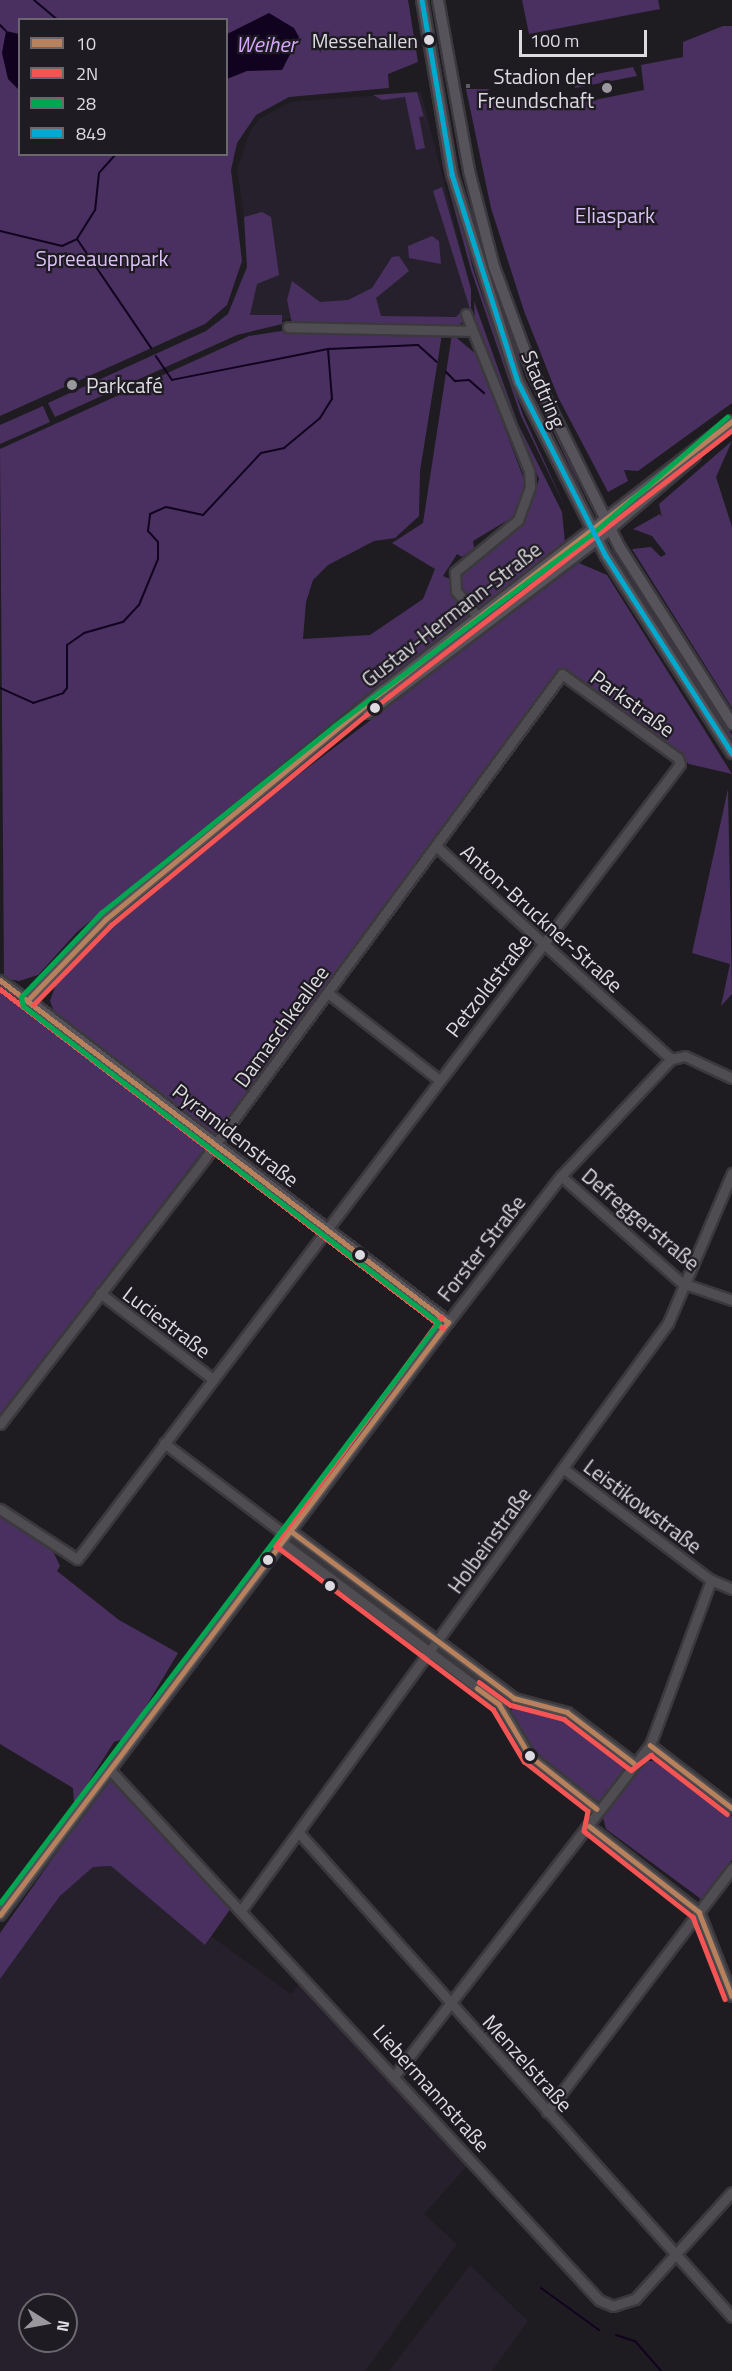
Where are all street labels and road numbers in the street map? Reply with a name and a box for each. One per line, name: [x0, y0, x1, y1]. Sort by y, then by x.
street label: Stadtring: [516, 347, 572, 431]
street label: Gustav-Hermann-Straße: [356, 536, 546, 692]
street label: Parkstraße: [586, 664, 680, 742]
street label: Anton-Bruckner-Straße: [456, 839, 628, 997]
street label: Petzoldstraße: [440, 928, 536, 1042]
street label: Damaschkeallee: [228, 960, 334, 1092]
street label: Pyramidenstraße: [168, 1078, 304, 1192]
street label: Defreggerstraße: [577, 1162, 705, 1276]
street label: Forster Straße: [432, 1190, 530, 1306]
street label: Luciestraße: [118, 1281, 216, 1363]
street label: Leistikowstraße: [579, 1453, 707, 1559]
street label: Holbeinstraße: [442, 1482, 536, 1598]
street label: Menzelstraße: [478, 2009, 578, 2117]
street label: Liebermannstraße: [368, 2019, 496, 2157]

